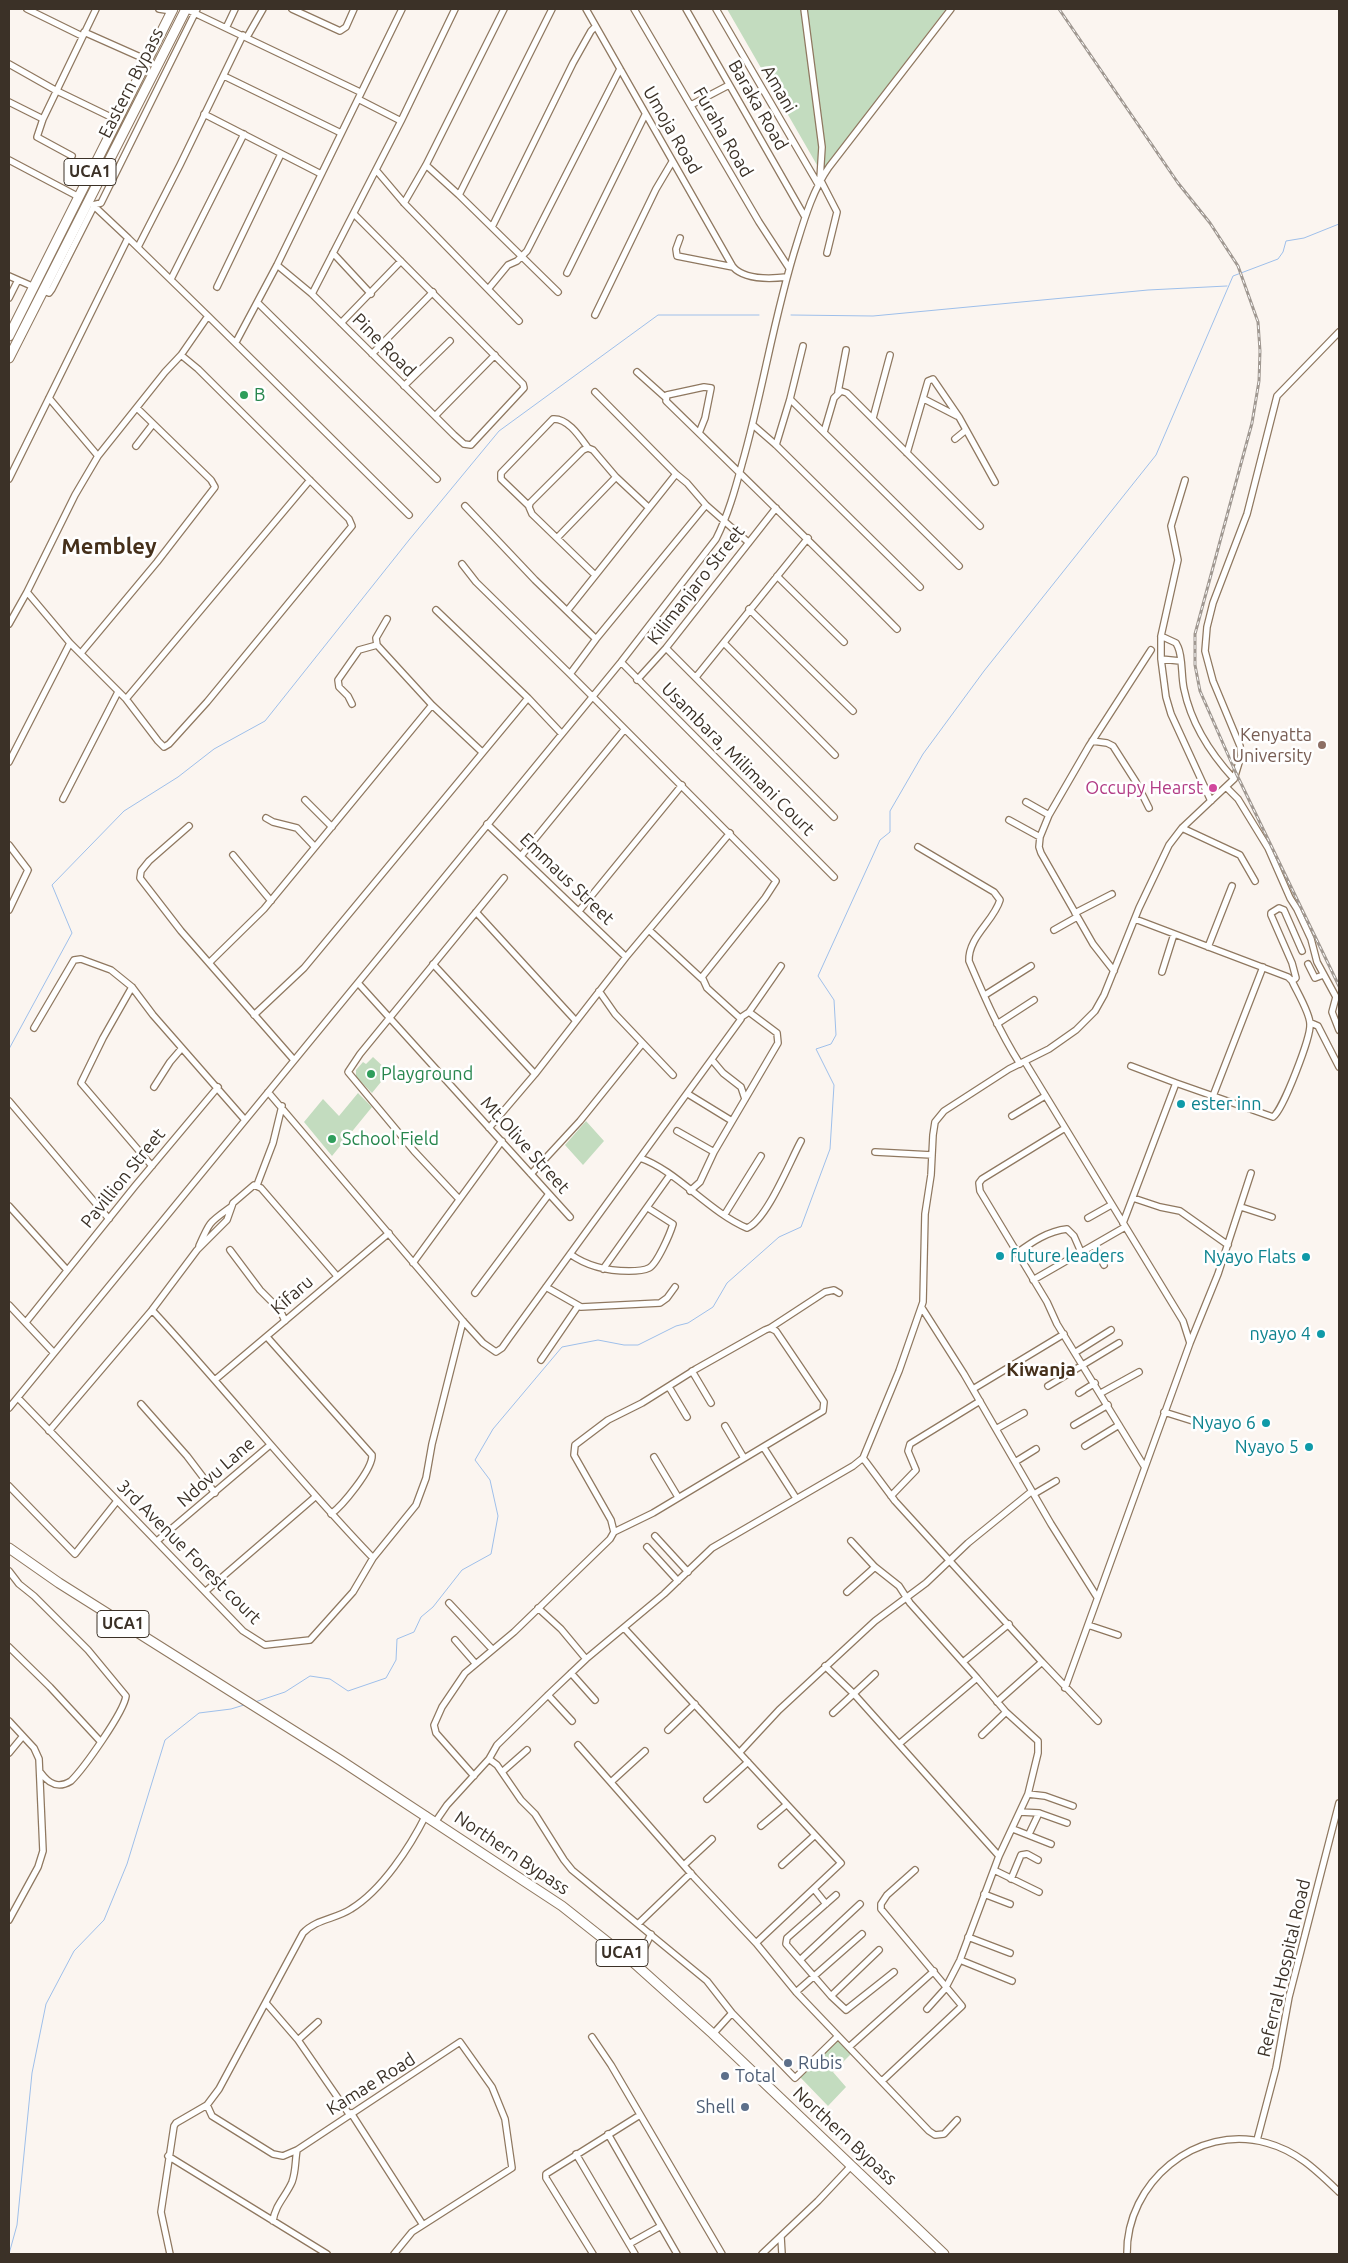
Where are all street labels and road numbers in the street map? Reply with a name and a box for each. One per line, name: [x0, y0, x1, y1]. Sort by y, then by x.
street label: Eastern Bypass: [94, 24, 168, 142]
street label: Baraka Road: [723, 56, 793, 154]
street label: Amani: [757, 61, 801, 117]
street label: Umoja Road: [638, 82, 706, 178]
street label: Furaha Road: [688, 83, 758, 181]
road number: UCA1: [64, 158, 116, 186]
street label: Pine Road: [348, 309, 420, 381]
street label: Kilimanjaro Street: [643, 521, 749, 649]
street label: Usambara, Milimani Court: [657, 678, 819, 840]
street label: Emmaus Street: [515, 829, 619, 929]
street label: Mt.Olive Street: [476, 1092, 574, 1198]
street label: Pavillion Street: [76, 1124, 170, 1232]
street label: Kifaru: [266, 1271, 318, 1319]
street label: Ndovu Lane: [173, 1432, 259, 1512]
street label: 3rd Avenue Forest court: [112, 1475, 266, 1629]
road number: UCA1: [97, 1610, 149, 1638]
street label: Northern Bypass: [450, 1807, 574, 1899]
street label: Referral Hospital Road: [1253, 1877, 1315, 2059]
road number: UCA1: [596, 1940, 648, 1966]
street label: Kamae Road: [323, 2048, 419, 2120]
street label: Northern Bypass: [789, 2082, 901, 2190]

